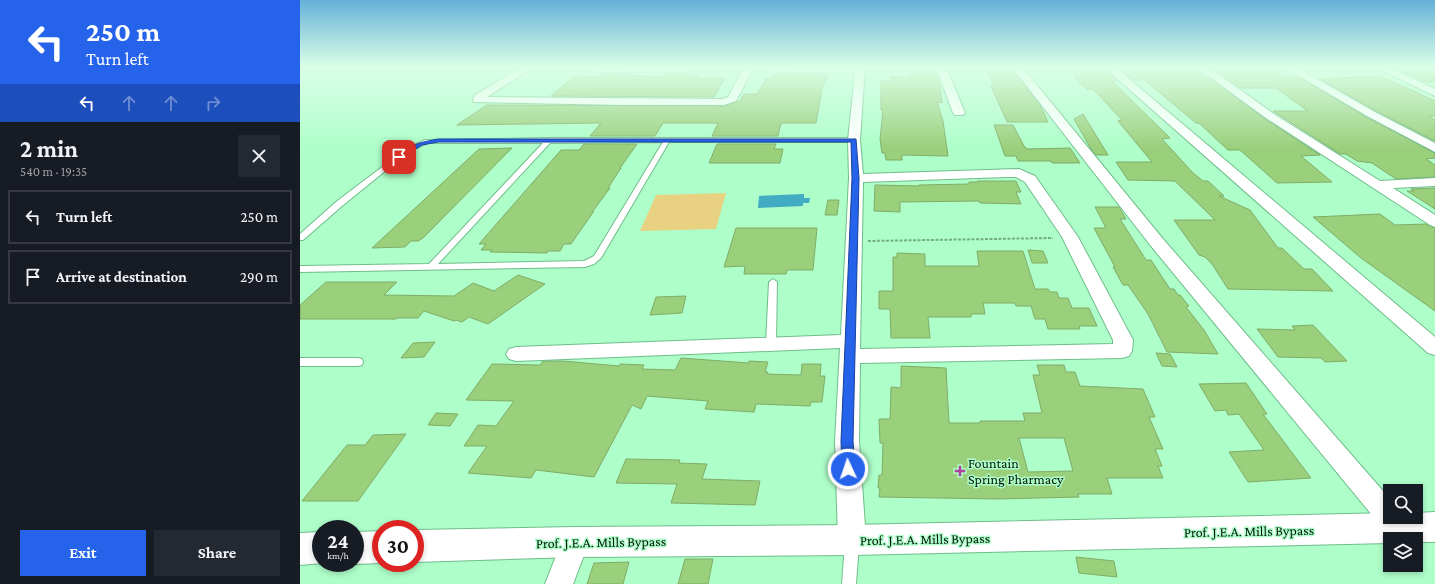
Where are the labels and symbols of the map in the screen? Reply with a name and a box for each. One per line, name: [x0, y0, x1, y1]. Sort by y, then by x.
pin: [382, 140, 416, 174]
position arrow: [827, 448, 869, 490]
place label: Fountain Spring Pharmacy: [968, 455, 1064, 487]
marker: Fountain Spring Pharmacy: [955, 466, 965, 476]
speed limit sign: 30: [372, 520, 424, 572]
street label: Prof. J.E.A. Mills Bypass: [1184, 522, 1314, 540]
street label: Prof. J.E.A. Mills Bypass: [860, 530, 990, 548]
street label: Prof. J.E.A. Mills Bypass: [536, 533, 666, 551]

